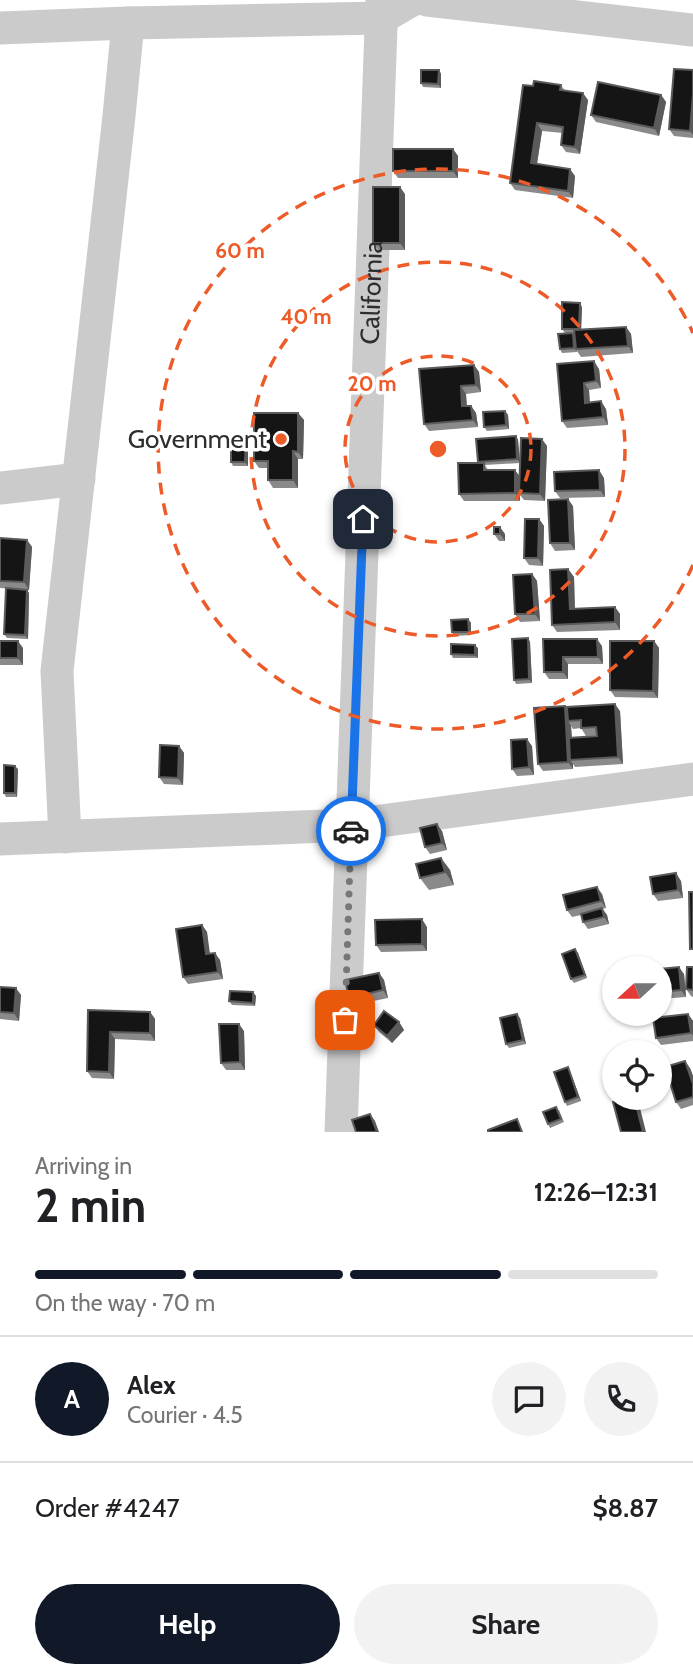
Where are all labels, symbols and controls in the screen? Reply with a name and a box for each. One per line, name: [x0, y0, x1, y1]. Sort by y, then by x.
text: 60 m: [215, 238, 265, 263]
street label: California: [354, 240, 389, 345]
text: 40 m: [281, 304, 331, 329]
text: 20 m: [348, 371, 396, 396]
place label: Government: [128, 423, 267, 455]
marker: Government: [273, 431, 289, 447]
centre of rings: [426, 437, 450, 461]
pin: [333, 489, 393, 549]
icon: home: [344, 500, 382, 538]
courier: [316, 796, 386, 866]
icon: car: [332, 812, 370, 850]
north arrow: [602, 956, 672, 1026]
map controls: [602, 956, 672, 1110]
pin: [315, 990, 375, 1050]
icon: bag: [326, 1001, 364, 1039]
button: locate: [602, 1040, 672, 1110]
text: Arriving in: [35, 1152, 132, 1180]
text: 12:26–12:31: [534, 1176, 658, 1208]
text: 2 min: [35, 1178, 146, 1234]
text: On the way · 70 m: [35, 1289, 215, 1317]
button: chat: [492, 1362, 566, 1436]
button: phone: [584, 1362, 658, 1436]
text: Alex: [127, 1369, 176, 1401]
text: A: [64, 1383, 80, 1415]
text: Courier · 4.5: [127, 1401, 243, 1429]
text: Order #4247: [35, 1492, 180, 1524]
text: $8.87: [592, 1492, 658, 1524]
button: Help: [35, 1584, 340, 1664]
button: Share: [354, 1584, 658, 1664]

